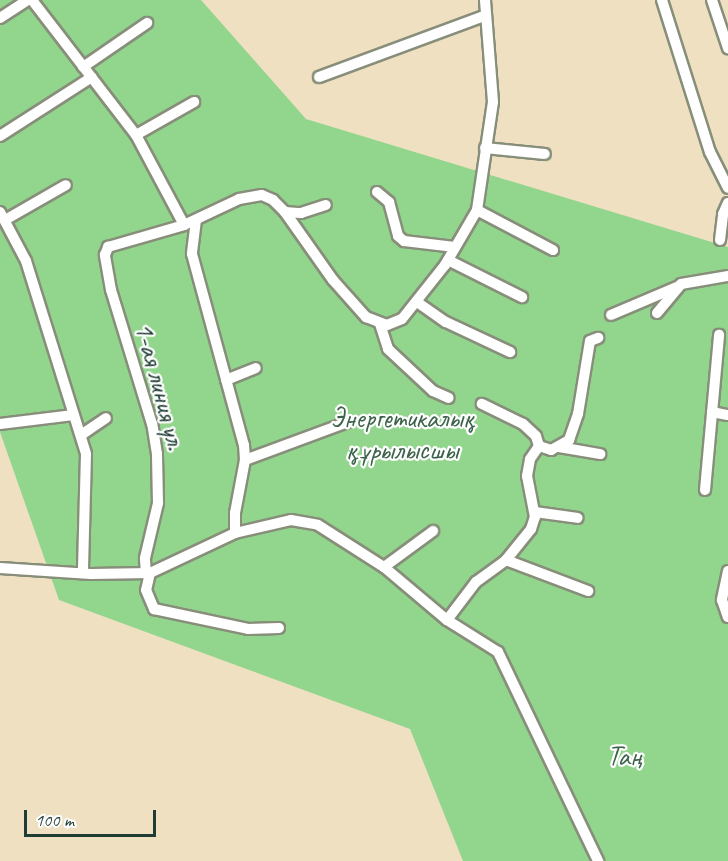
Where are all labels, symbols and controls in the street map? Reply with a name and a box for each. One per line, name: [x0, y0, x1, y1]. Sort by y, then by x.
street label: 1-ая линия ул.: [126, 317, 194, 455]
park label: Энергетикалық құрылысшы: [330, 401, 474, 467]
park label: Таң: [607, 739, 641, 773]
scale bar: [27, 798, 159, 836]
text: 100 m: [35, 809, 74, 831]

